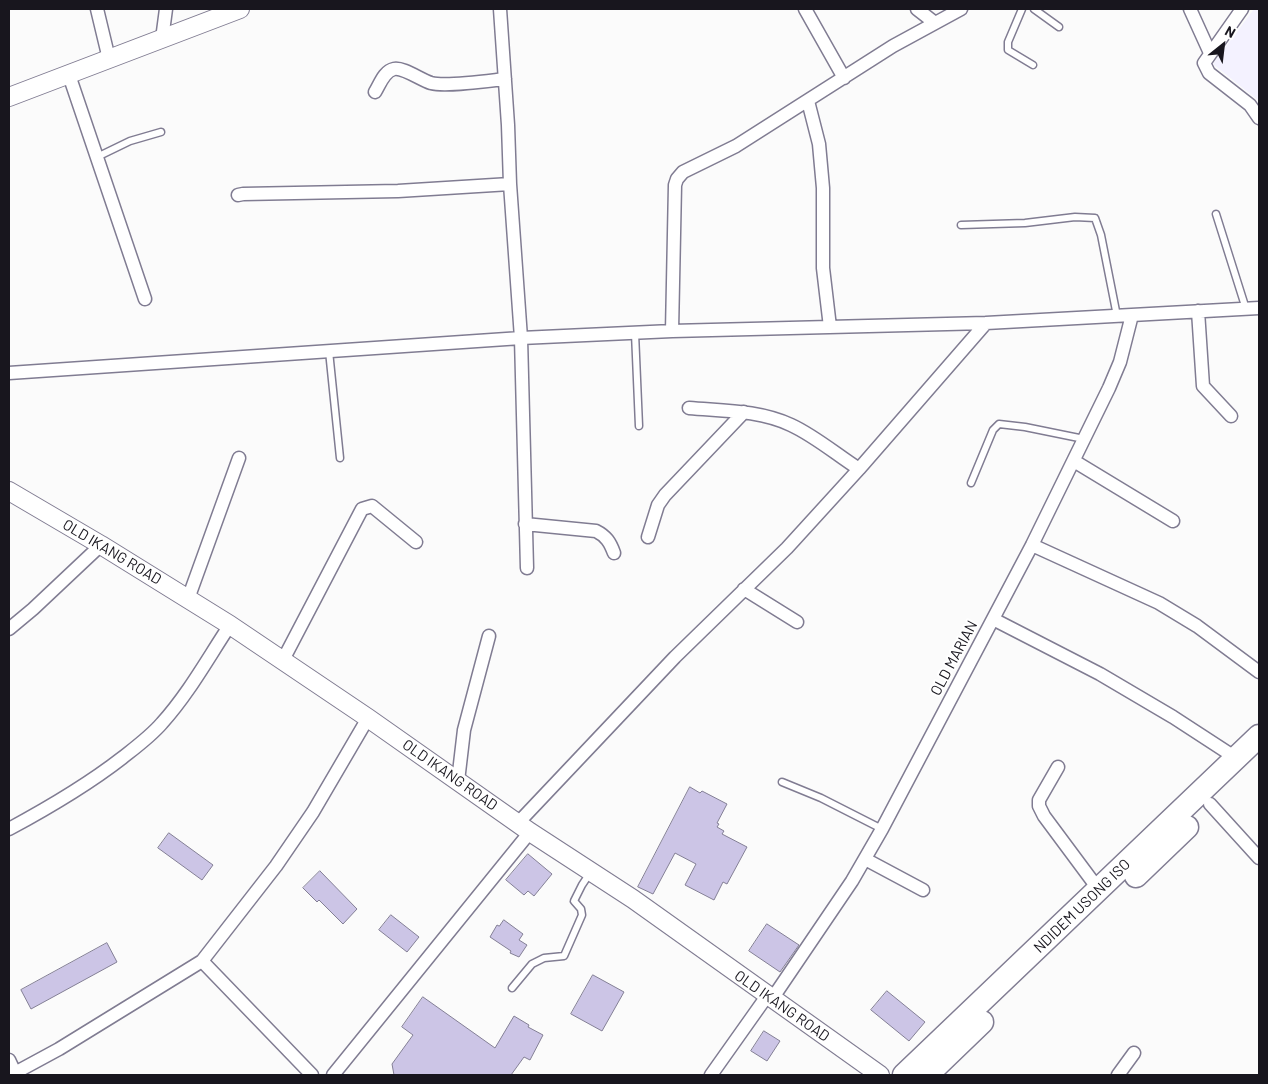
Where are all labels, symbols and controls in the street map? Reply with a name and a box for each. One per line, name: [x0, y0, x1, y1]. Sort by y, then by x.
north arrow: [1198, 20, 1248, 70]
text: N: [1222, 22, 1239, 41]
street label: OLD IKANG ROAD: [59, 515, 165, 589]
street label: OLD MARIAN: [927, 617, 981, 699]
street label: OLD IKANG ROAD: [399, 736, 501, 814]
street label: NDIDEM USONG ISO: [1030, 855, 1134, 957]
street label: OLD IKANG ROAD: [731, 967, 833, 1045]

